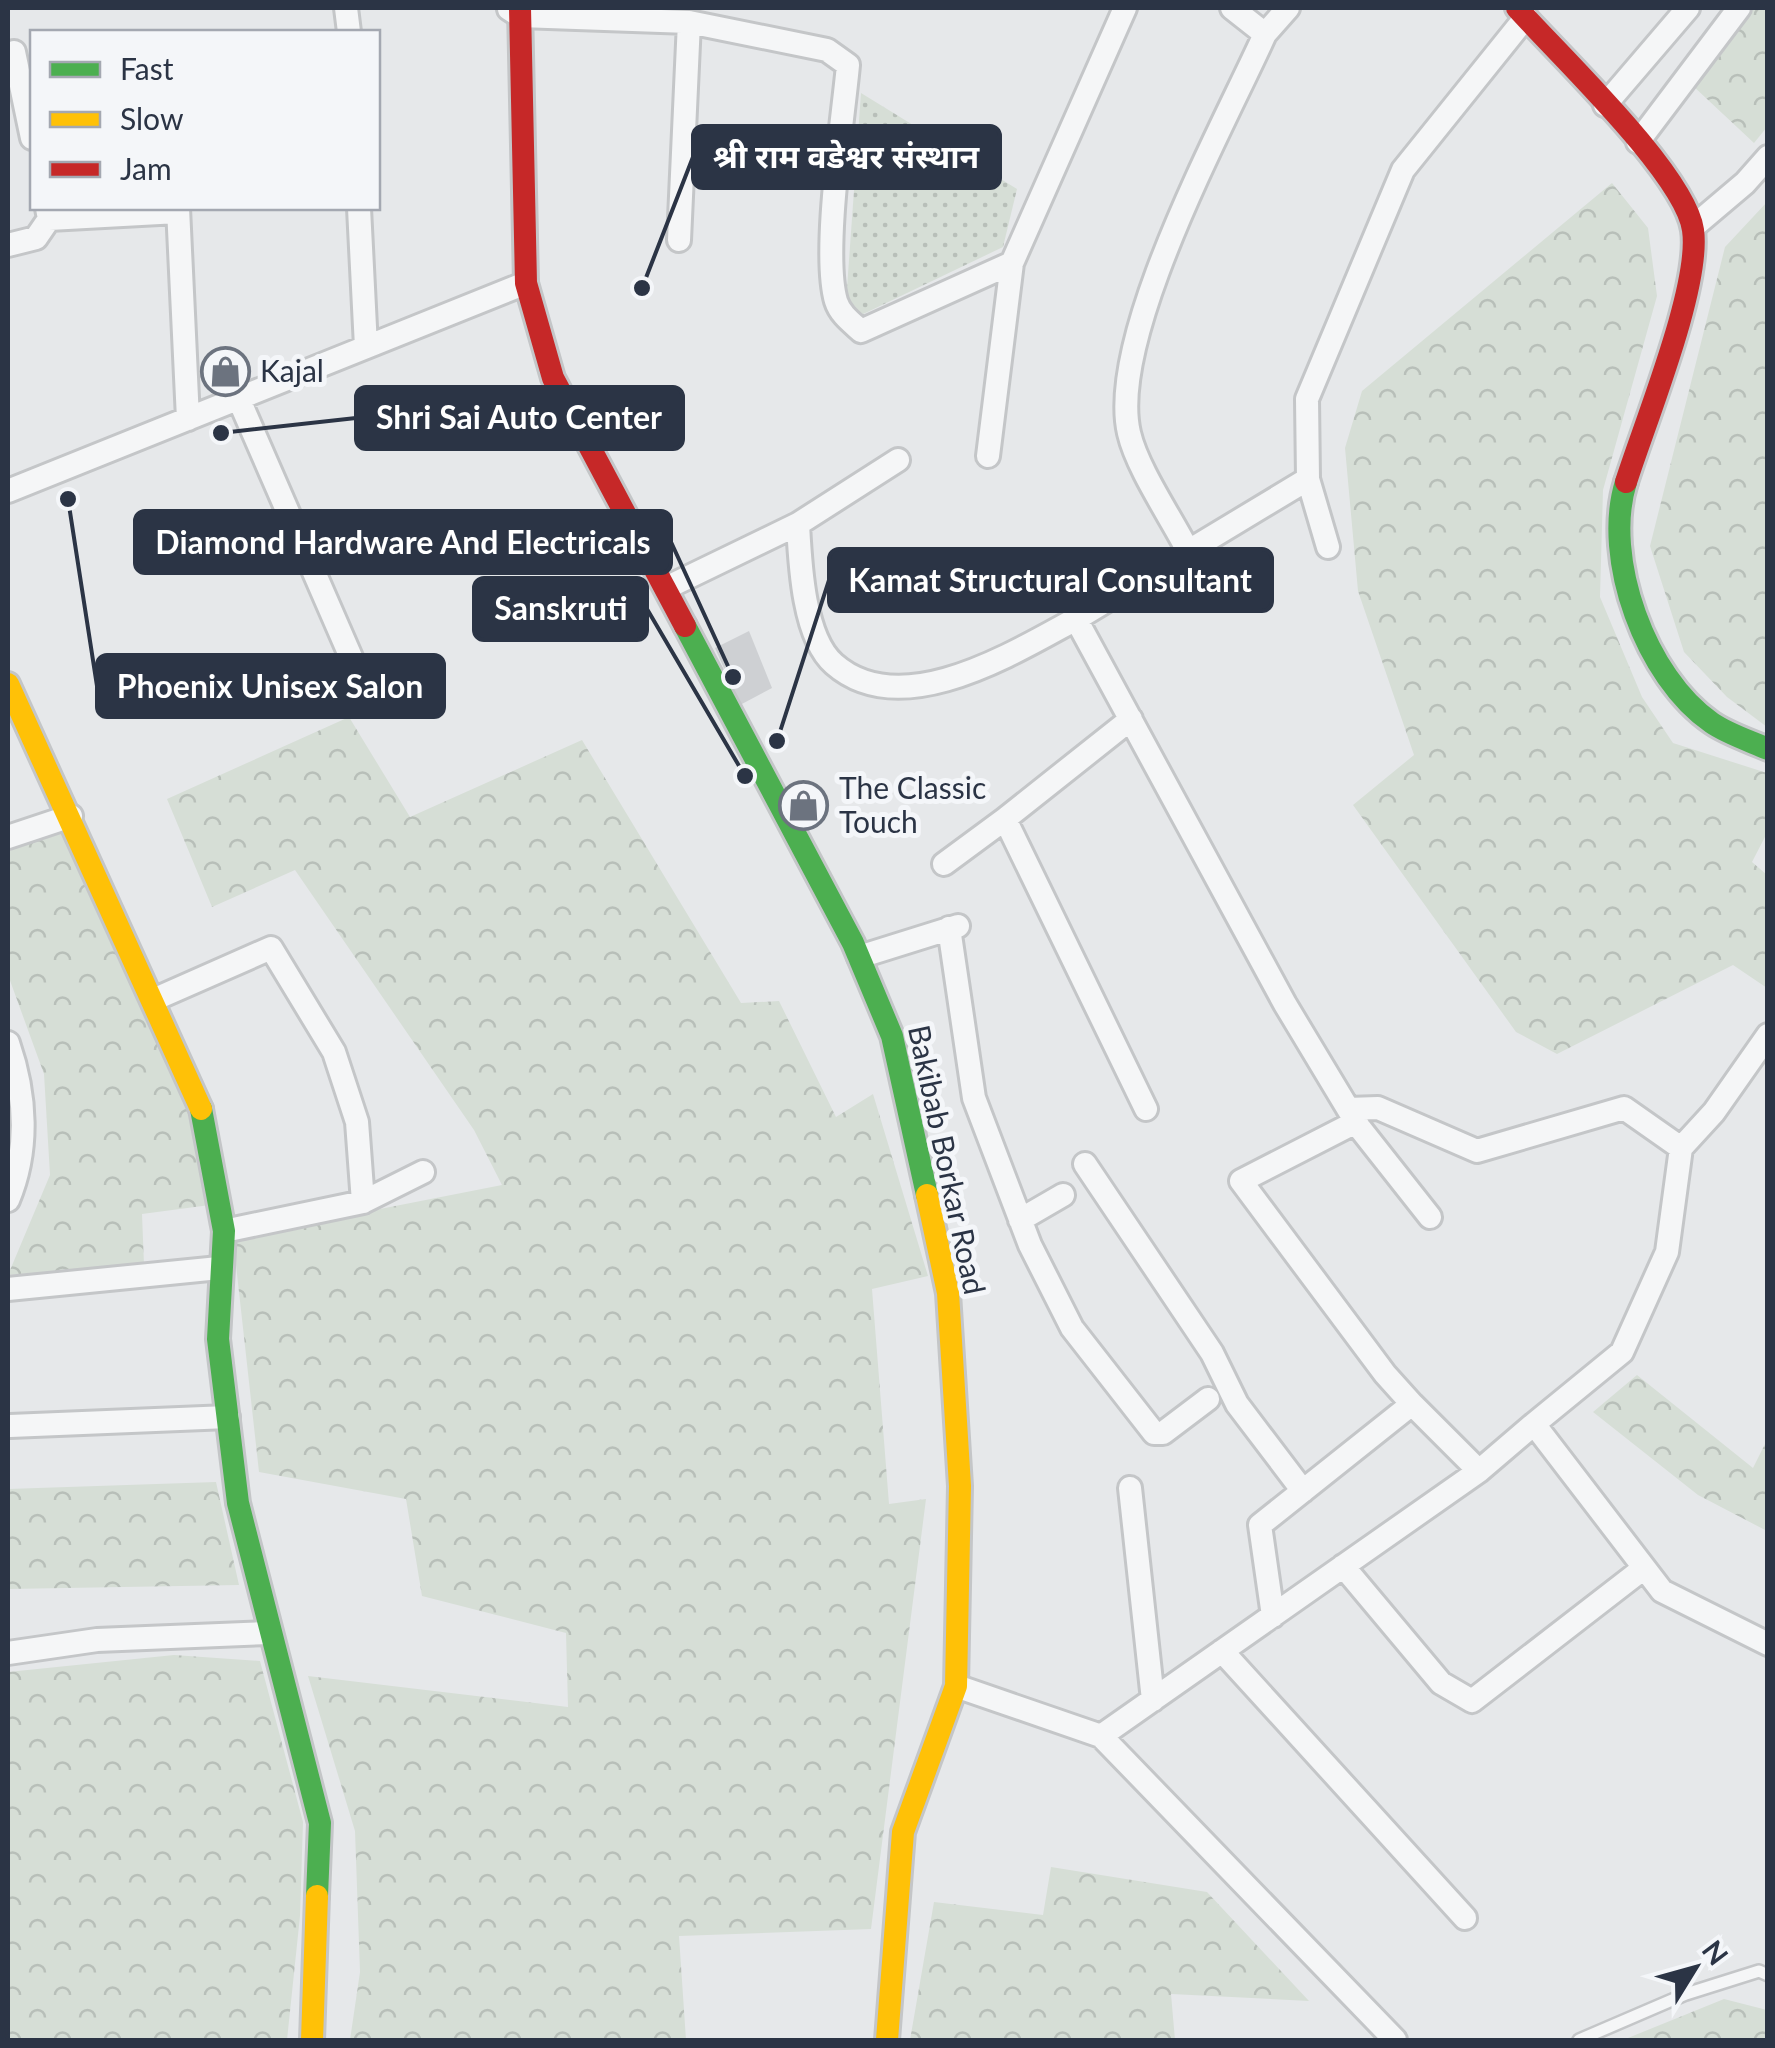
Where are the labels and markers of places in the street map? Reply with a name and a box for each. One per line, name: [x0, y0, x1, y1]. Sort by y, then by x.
callout: श्री राम वडेश्वर संस्थान: [693, 126, 1000, 188]
shop icon: Kajal: [199, 346, 251, 398]
place label: Kajal: [260, 352, 324, 388]
callout: Shri Sai Auto Center: [356, 387, 683, 449]
callout: Diamond Hardware And Electricals: [135, 511, 671, 573]
callout: Kamat Structural Consultant: [829, 549, 1272, 611]
callout: Sanskruti: [474, 578, 647, 640]
callout: Phoenix Unisex Salon: [97, 655, 444, 717]
place label: The Classic Touch: [839, 769, 986, 839]
shop icon: The Classic Touch: [778, 780, 830, 832]

